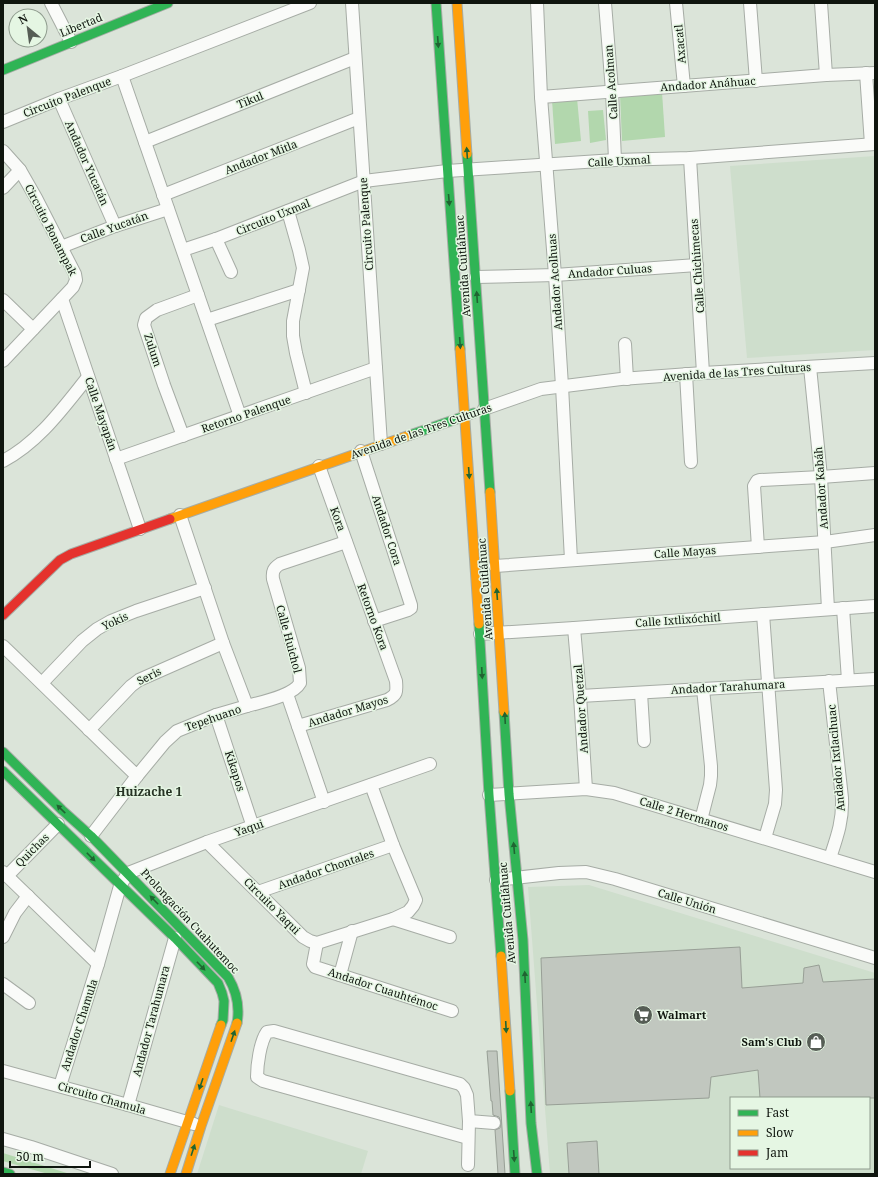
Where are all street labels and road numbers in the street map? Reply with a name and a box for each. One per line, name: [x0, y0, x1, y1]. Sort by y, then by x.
street label: Libertad: [57, 9, 105, 40]
street label: Axacatl: [670, 23, 689, 64]
street label: Calle Acolman: [600, 44, 621, 120]
street label: Circuito Palenque: [21, 73, 113, 120]
street label: Andador Anáhuac: [660, 73, 756, 94]
street label: Tikul: [234, 87, 266, 112]
street label: Andador Yucatán: [62, 118, 113, 208]
street label: Andador Mitla: [223, 136, 299, 177]
street label: Calle Uxmal: [587, 151, 651, 170]
street label: Circuito Palenque: [355, 177, 376, 271]
street label: Circuito Bonampak: [22, 181, 81, 279]
street label: Circuito Uxmal: [234, 195, 313, 238]
street label: Calle Yucatán: [78, 207, 150, 246]
street label: Avenida Cuitláhuac: [451, 215, 474, 317]
street label: Calle Chichimecas: [686, 218, 707, 314]
street label: Andador Acolhuas: [544, 233, 565, 331]
street label: Andador Culuas: [567, 260, 653, 281]
street label: Zulum: [141, 331, 166, 369]
street label: Avenida de las Tres Culturas: [662, 359, 812, 384]
street label: Calle Mayapán: [82, 375, 121, 453]
street label: Retorno Palenque: [199, 391, 293, 436]
street label: Avenida de las Tres Culturas: [348, 399, 493, 462]
street label: Andador Kabáh: [810, 446, 831, 530]
street label: Andador Cora: [369, 493, 406, 567]
street label: Kora: [327, 505, 350, 533]
street label: Avenida Cuitláhuac: [473, 538, 496, 640]
street label: Calle Mayas: [653, 542, 717, 561]
street label: Retorno Kora: [354, 581, 392, 652]
street label: Calle Huichol: [273, 603, 306, 675]
street label: Yokis: [98, 608, 130, 634]
street label: Calle Ixtlixóchitl: [635, 609, 722, 630]
street label: Seris: [134, 663, 164, 688]
street label: Andador Quetzal: [570, 664, 591, 754]
street label: Andador Tarahumara: [670, 676, 785, 697]
street label: Andador Mayos: [306, 691, 390, 730]
street label: Tepehuano: [183, 701, 243, 734]
street label: Andador Ixtlacihuac: [823, 704, 848, 812]
street label: Kikapos: [222, 749, 249, 793]
street label: Calle 2 Hermanos: [638, 793, 731, 834]
street label: Yaqui: [231, 815, 266, 840]
street label: Quichas: [11, 829, 52, 870]
street label: Andador Chontales: [276, 845, 376, 892]
street label: Avenida Cuitláhuac: [495, 862, 518, 965]
street label: Prolongación Cuahutemoc: [138, 865, 243, 976]
street label: Circuito Yaqui: [241, 874, 304, 937]
street label: Calle Unión: [656, 885, 718, 917]
street label: Andador Tarahumara: [128, 964, 173, 1078]
street label: Andador Cuauhtémoc: [326, 964, 440, 1013]
street label: Andador Chamula: [57, 977, 100, 1073]
street label: Circuito Chamula: [56, 1078, 148, 1117]

